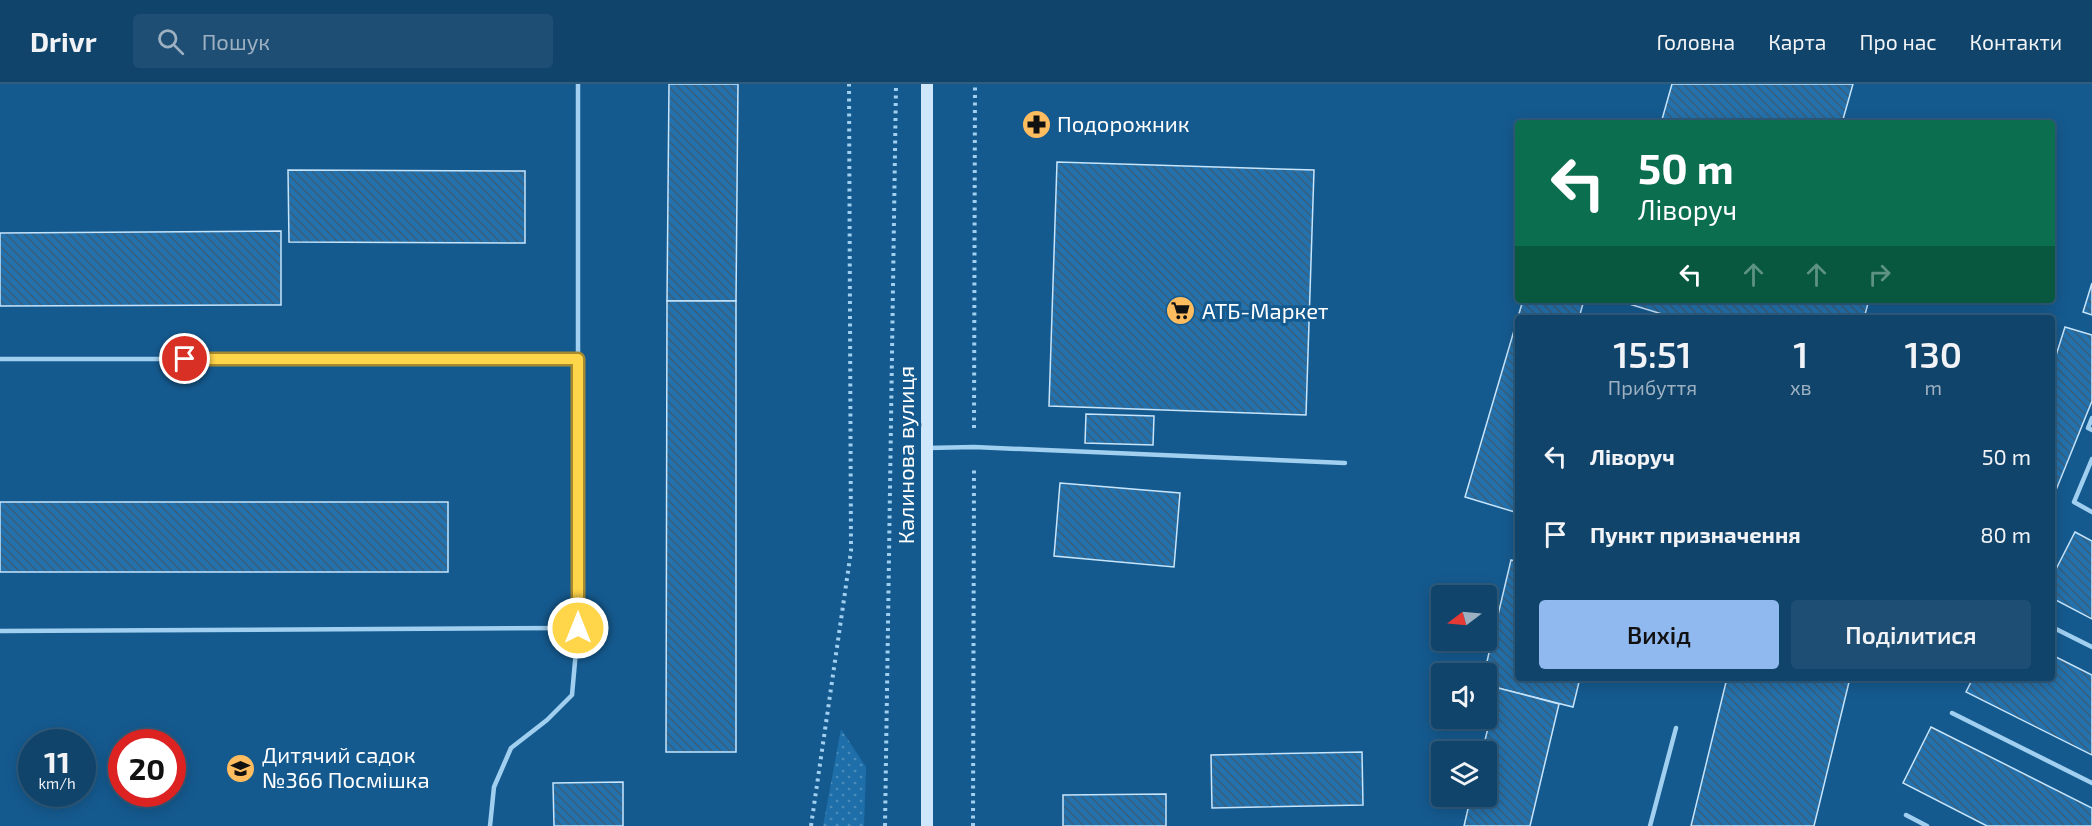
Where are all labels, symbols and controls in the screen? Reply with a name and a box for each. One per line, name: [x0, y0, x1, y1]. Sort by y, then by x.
search box: [133, 14, 553, 68]
text: Drivr: [30, 24, 97, 58]
icon: search: [154, 25, 187, 58]
text: Пошук: [202, 28, 270, 54]
text: Головна: [1656, 29, 1735, 54]
text: Карта: [1768, 29, 1826, 54]
text: Про нас: [1859, 29, 1937, 54]
text: Контакти: [1970, 29, 2062, 54]
pharmacy icon: Подорожник: [1020, 108, 1052, 140]
place label: Подорожник: [1057, 110, 1190, 136]
text: 50 m: [1638, 142, 1734, 192]
icon: left: [1539, 144, 1617, 222]
text: Ліворуч: [1638, 193, 1737, 225]
icon: left: [1674, 258, 1707, 291]
icon: ahead: [1737, 258, 1770, 291]
icon: ahead: [1800, 258, 1833, 291]
icon: right: [1863, 258, 1896, 291]
supermarket icon: АТБ-Маркет: [1165, 295, 1197, 327]
place label: АТБ-Маркет: [1202, 297, 1329, 323]
text: 15:51: [1613, 332, 1692, 375]
text: 1: [1793, 332, 1808, 375]
text: 130: [1905, 332, 1962, 375]
pin: [159, 333, 210, 384]
icon: arrive: [168, 342, 201, 375]
street label: Калинова вулиця: [892, 366, 919, 544]
text: Прибуття: [1608, 375, 1697, 399]
text: хв: [1790, 375, 1812, 399]
text: m: [1925, 375, 1942, 399]
icon: left: [1539, 440, 1572, 473]
text: Ліворуч: [1590, 443, 1675, 469]
text: 50 m: [1982, 443, 2031, 469]
icon: arrive: [1539, 518, 1572, 551]
text: Пункт призначення: [1590, 521, 1801, 547]
text: 80 m: [1980, 521, 2031, 547]
north arrow: [1431, 585, 1497, 651]
map controls: [1431, 585, 1497, 807]
position arrow: [546, 596, 610, 660]
button: Вихід: [1539, 600, 1779, 669]
button: Поділитися: [1791, 600, 2031, 669]
button: sound: [1431, 663, 1497, 729]
speed limit sign: 20: [108, 729, 186, 807]
place label: Дитячий садок №366 Посмішка: [262, 741, 430, 792]
button: layers: [1431, 741, 1497, 807]
text: 11: [44, 743, 70, 779]
school or university icon: Дитячий садок №366 Посмішка: [225, 752, 257, 784]
text: km/h: [38, 774, 76, 792]

